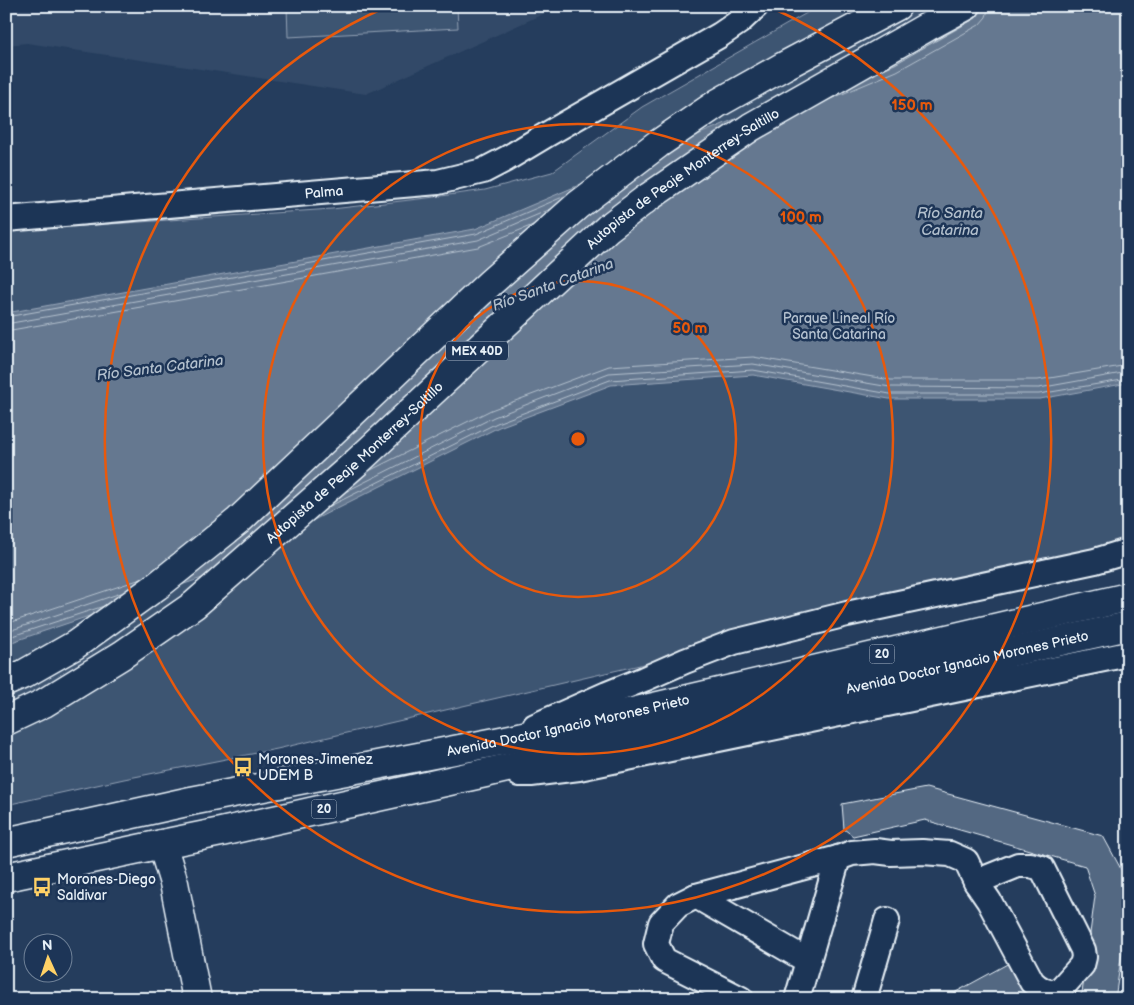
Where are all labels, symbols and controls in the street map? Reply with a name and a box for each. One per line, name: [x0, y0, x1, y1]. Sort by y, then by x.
text: 150 m: [891, 96, 933, 115]
street label: Autopista de Peaje Monterrey-Saltillo: [583, 104, 782, 252]
street label: Palma: [304, 182, 344, 202]
water label: Río Santa Catarina: [917, 204, 983, 240]
text: 100 m: [780, 208, 822, 227]
water label: Río Santa Catarina: [490, 254, 616, 316]
park label: Parque Lineal Río Santa Catarina: [783, 310, 895, 343]
text: 50 m: [673, 319, 708, 338]
road number: MEX 40D: [446, 342, 508, 361]
water label: Río Santa Catarina: [95, 351, 225, 385]
street label: Autopista de Peaje Monterrey-Saltillo: [262, 378, 446, 547]
centre of rings: [569, 430, 587, 448]
street label: Avenida Doctor Ignacio Morones Prieto: [844, 627, 1090, 697]
road number: 20: [870, 644, 894, 664]
street label: Avenida Doctor Ignacio Morones Prieto: [445, 691, 691, 760]
place label: Morones-Jimenez UDEM B: [258, 751, 373, 784]
bus stop icon: Morones-Jimenez UDEM B: [232, 756, 254, 778]
road number: 20: [312, 800, 336, 819]
place label: Morones-Diego Saldivar: [57, 871, 156, 904]
bus stop icon: Morones-Diego Saldivar: [31, 876, 53, 898]
north arrow: [22, 932, 72, 982]
text: N: [42, 937, 53, 954]

